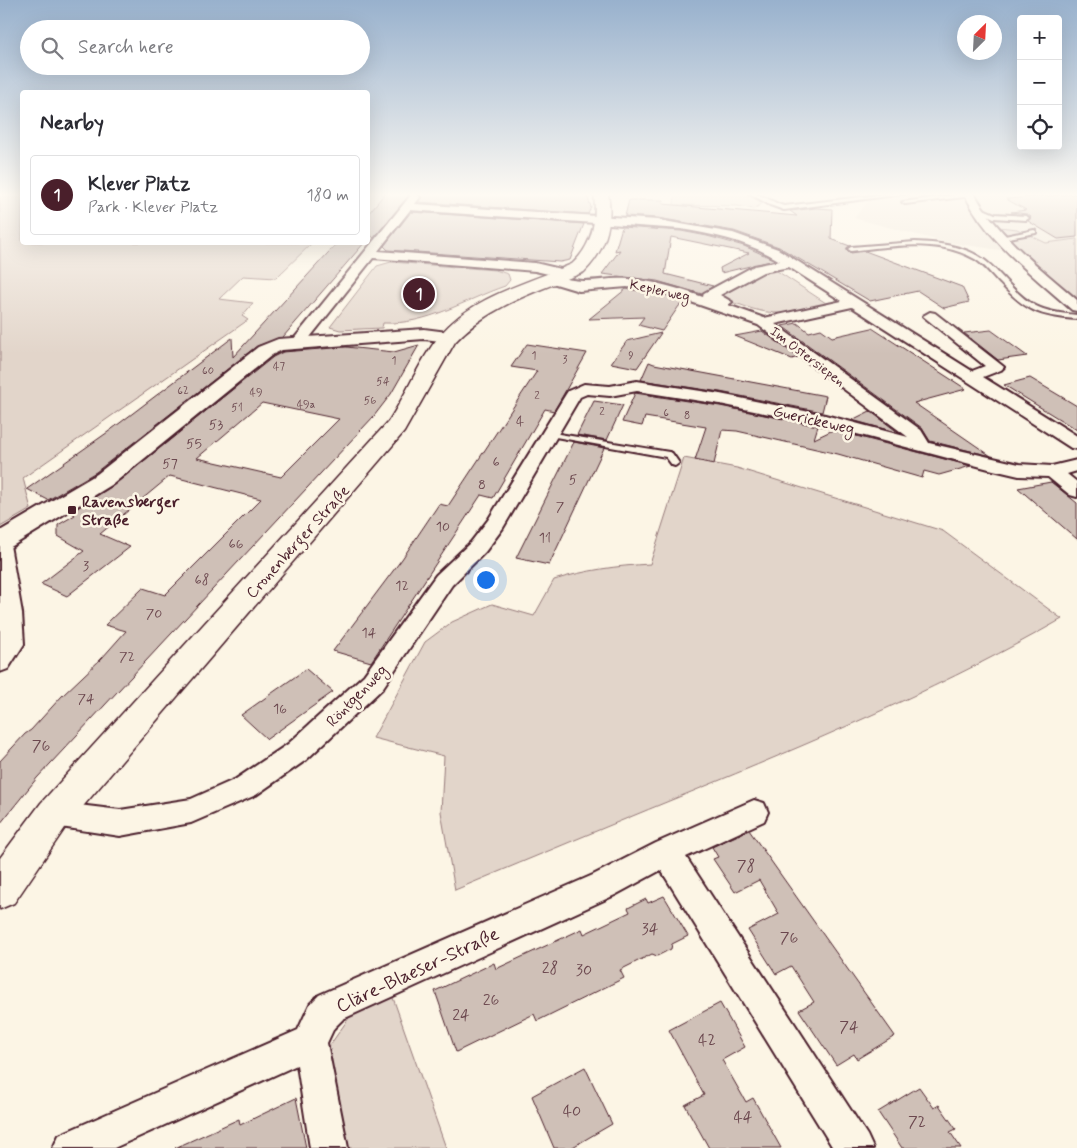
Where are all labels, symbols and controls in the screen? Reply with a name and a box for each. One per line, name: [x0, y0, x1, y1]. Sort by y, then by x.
north arrow: [957, 15, 1002, 60]
map controls: [1017, 15, 1062, 150]
button: +: [1017, 15, 1062, 60]
search box: [20, 20, 370, 75]
icon: search: [38, 34, 66, 62]
text: Search here: [78, 35, 174, 60]
button: −: [1017, 60, 1062, 105]
button: locate: [1017, 105, 1062, 150]
text: Nearby: [40, 109, 104, 137]
text: Klever Platz: [88, 172, 190, 197]
text: 1: [53, 185, 61, 206]
text: 180 m: [306, 185, 349, 206]
text: Park · Klever Platz: [88, 197, 218, 218]
pin: 1: [403, 275, 435, 313]
street label: Keplerweg: [628, 276, 692, 307]
street label: Im Ostersiepen: [766, 323, 849, 391]
house number: 1: [532, 349, 537, 363]
house number: 9: [628, 349, 634, 363]
house number: 3: [563, 353, 568, 367]
house number: 1: [392, 354, 397, 368]
house number: 47: [273, 360, 285, 374]
house number: 60: [202, 364, 214, 378]
house number: 54: [376, 375, 390, 389]
house number: 62: [177, 384, 189, 398]
house number: 49: [250, 386, 262, 400]
house number: 2: [534, 389, 540, 403]
house number: 56: [364, 394, 376, 408]
house number: 49a: [297, 398, 316, 412]
house number: 51: [231, 401, 243, 415]
street label: Guerickeweg: [771, 401, 856, 441]
house number: 2: [599, 405, 605, 419]
house number: 6: [663, 406, 669, 420]
house number: 8: [684, 409, 690, 423]
house number: 4: [516, 413, 524, 431]
house number: 53: [209, 416, 223, 434]
house number: 55: [186, 435, 202, 453]
house number: 6: [492, 453, 500, 471]
house number: 57: [162, 455, 178, 473]
house number: 5: [569, 471, 577, 489]
house number: 8: [478, 476, 486, 494]
street label: Cronenberger Straße: [242, 481, 355, 604]
place label: Ravensberger Straße: [82, 492, 180, 531]
house number: 7: [556, 498, 565, 516]
marker: Ravensberger Straße: [66, 504, 78, 516]
house number: 10: [436, 518, 450, 536]
house number: 11: [539, 529, 551, 547]
house number: 66: [229, 535, 244, 553]
house number: 3: [83, 557, 89, 575]
your location: [473, 567, 499, 593]
house number: 68: [195, 571, 209, 589]
house number: 12: [395, 577, 409, 595]
house number: 70: [146, 605, 162, 623]
house number: 14: [362, 624, 377, 642]
house number: 72: [119, 648, 135, 666]
street label: Röntgenweg: [322, 660, 393, 733]
house number: 74: [78, 690, 95, 708]
house number: 16: [273, 700, 287, 718]
house number: 76: [32, 736, 50, 757]
house number: 78: [737, 856, 755, 877]
house number: 34: [642, 919, 659, 940]
street label: Cläre-Blaeser-Straße: [332, 922, 503, 1019]
house number: 76: [780, 928, 798, 949]
house number: 28: [542, 958, 558, 979]
house number: 30: [576, 960, 592, 981]
house number: 26: [483, 990, 499, 1011]
house number: 24: [452, 1005, 470, 1026]
house number: 74: [839, 1017, 859, 1038]
house number: 42: [698, 1030, 716, 1051]
house number: 40: [563, 1101, 581, 1122]
house number: 44: [733, 1107, 753, 1128]
house number: 72: [908, 1112, 926, 1133]

